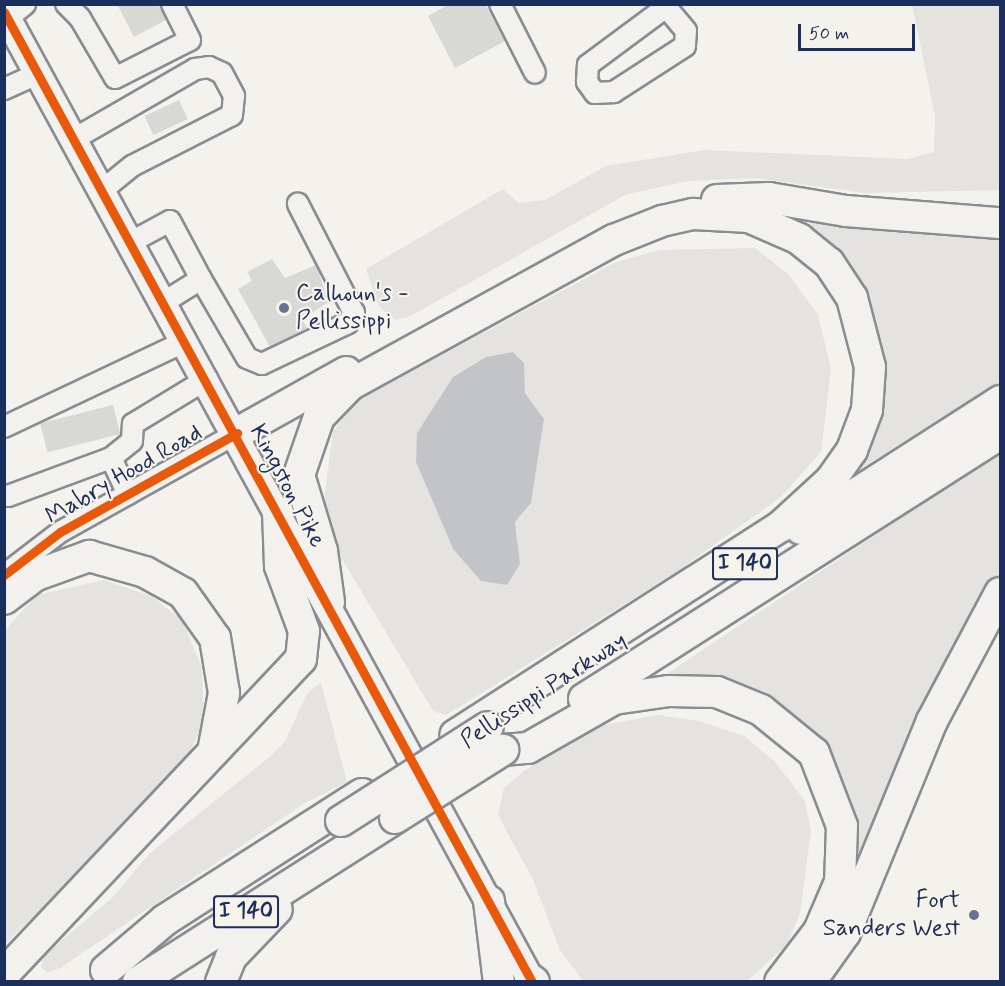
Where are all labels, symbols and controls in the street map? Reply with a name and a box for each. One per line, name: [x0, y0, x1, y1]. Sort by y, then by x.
scale bar: [801, 12, 918, 50]
text: 50 m: [809, 22, 849, 46]
place label: Calhoun's - Pellissippi: [296, 280, 409, 336]
marker: Calhoun's - Pellissippi: [277, 301, 291, 315]
street label: Mabry Hood Road: [40, 418, 208, 532]
street label: Kingston Pike: [242, 419, 332, 553]
road number: I 140: [712, 545, 778, 583]
street label: Pellissippi Parkway: [456, 627, 632, 755]
place label: Fort Sanders West: [821, 887, 960, 943]
road number: I 140: [213, 893, 279, 931]
marker: Fort Sanders West: [965, 906, 983, 924]

